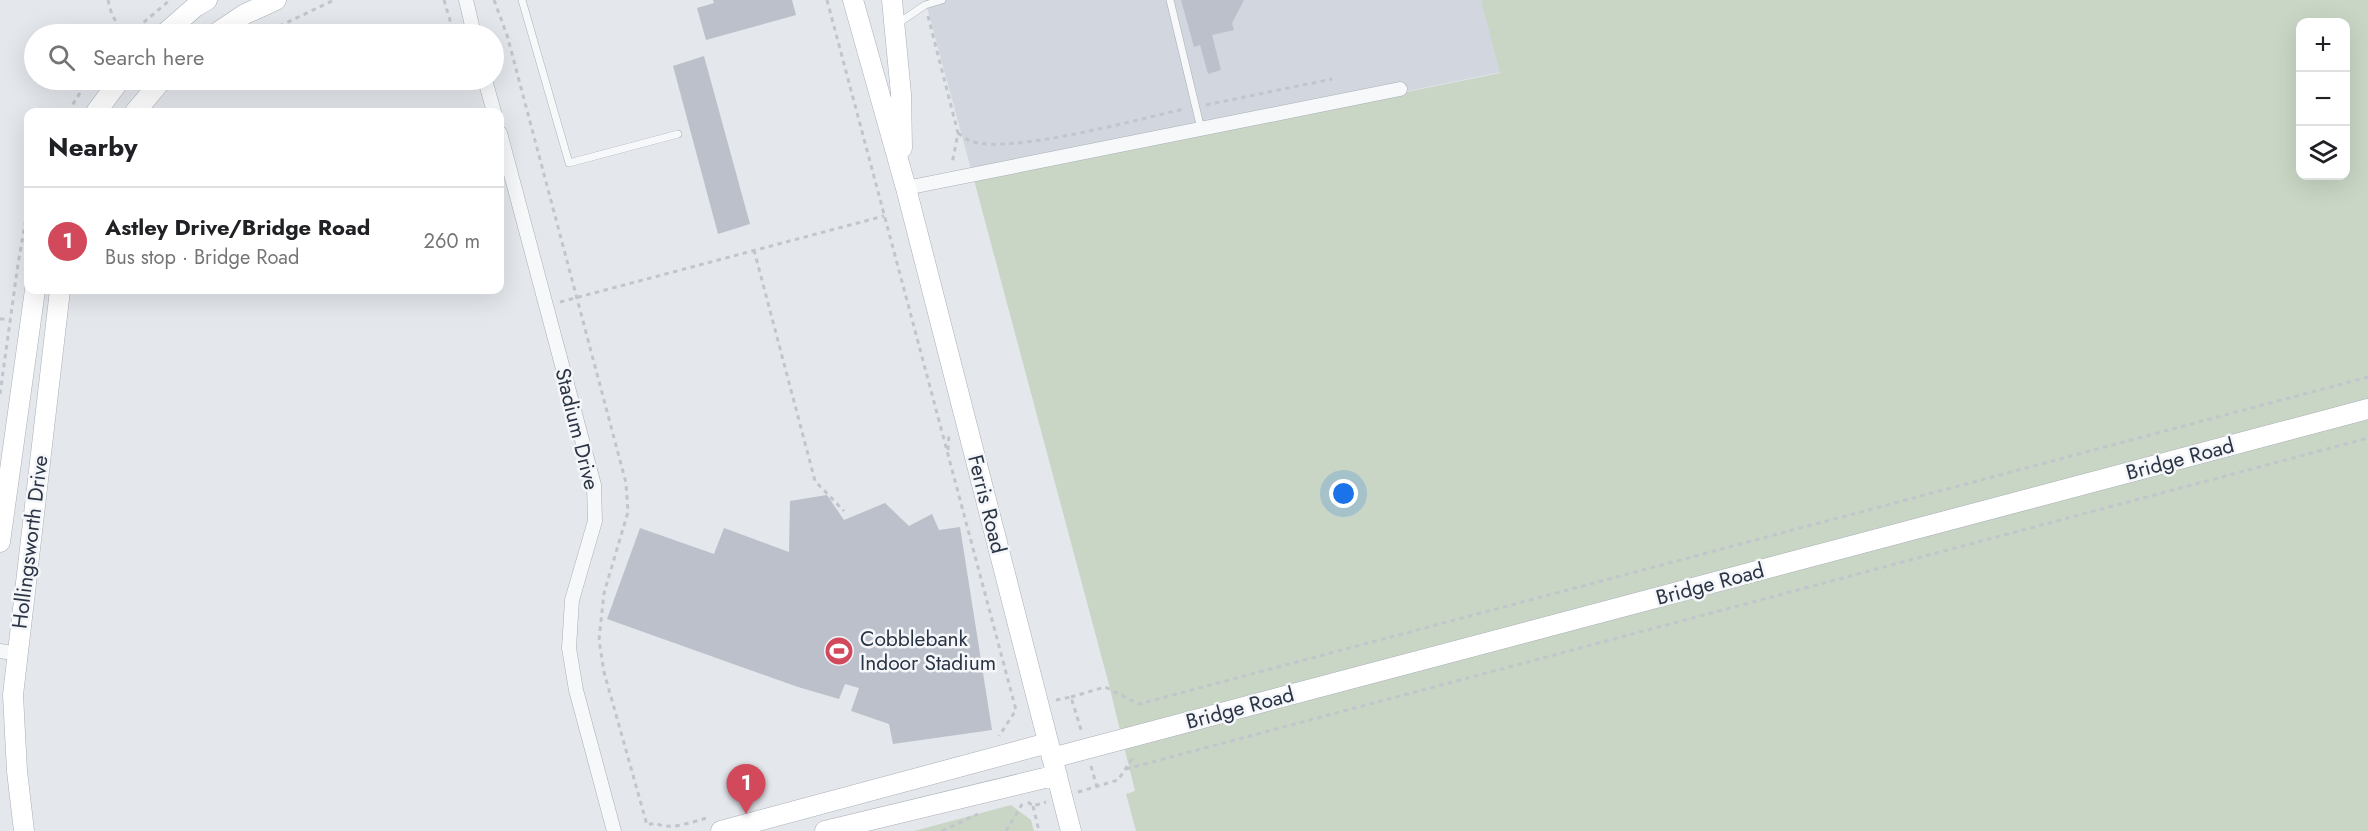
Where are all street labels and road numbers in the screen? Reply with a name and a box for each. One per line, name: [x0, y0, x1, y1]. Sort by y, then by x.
street label: Stadium Drive: [547, 365, 607, 493]
street label: Bridge Road: [2123, 430, 2237, 488]
street label: Ferris Road: [960, 452, 1014, 556]
street label: Hollingsworth Drive: [4, 453, 56, 630]
street label: Bridge Road: [1653, 555, 1767, 613]
street label: Bridge Road: [1183, 679, 1297, 737]

